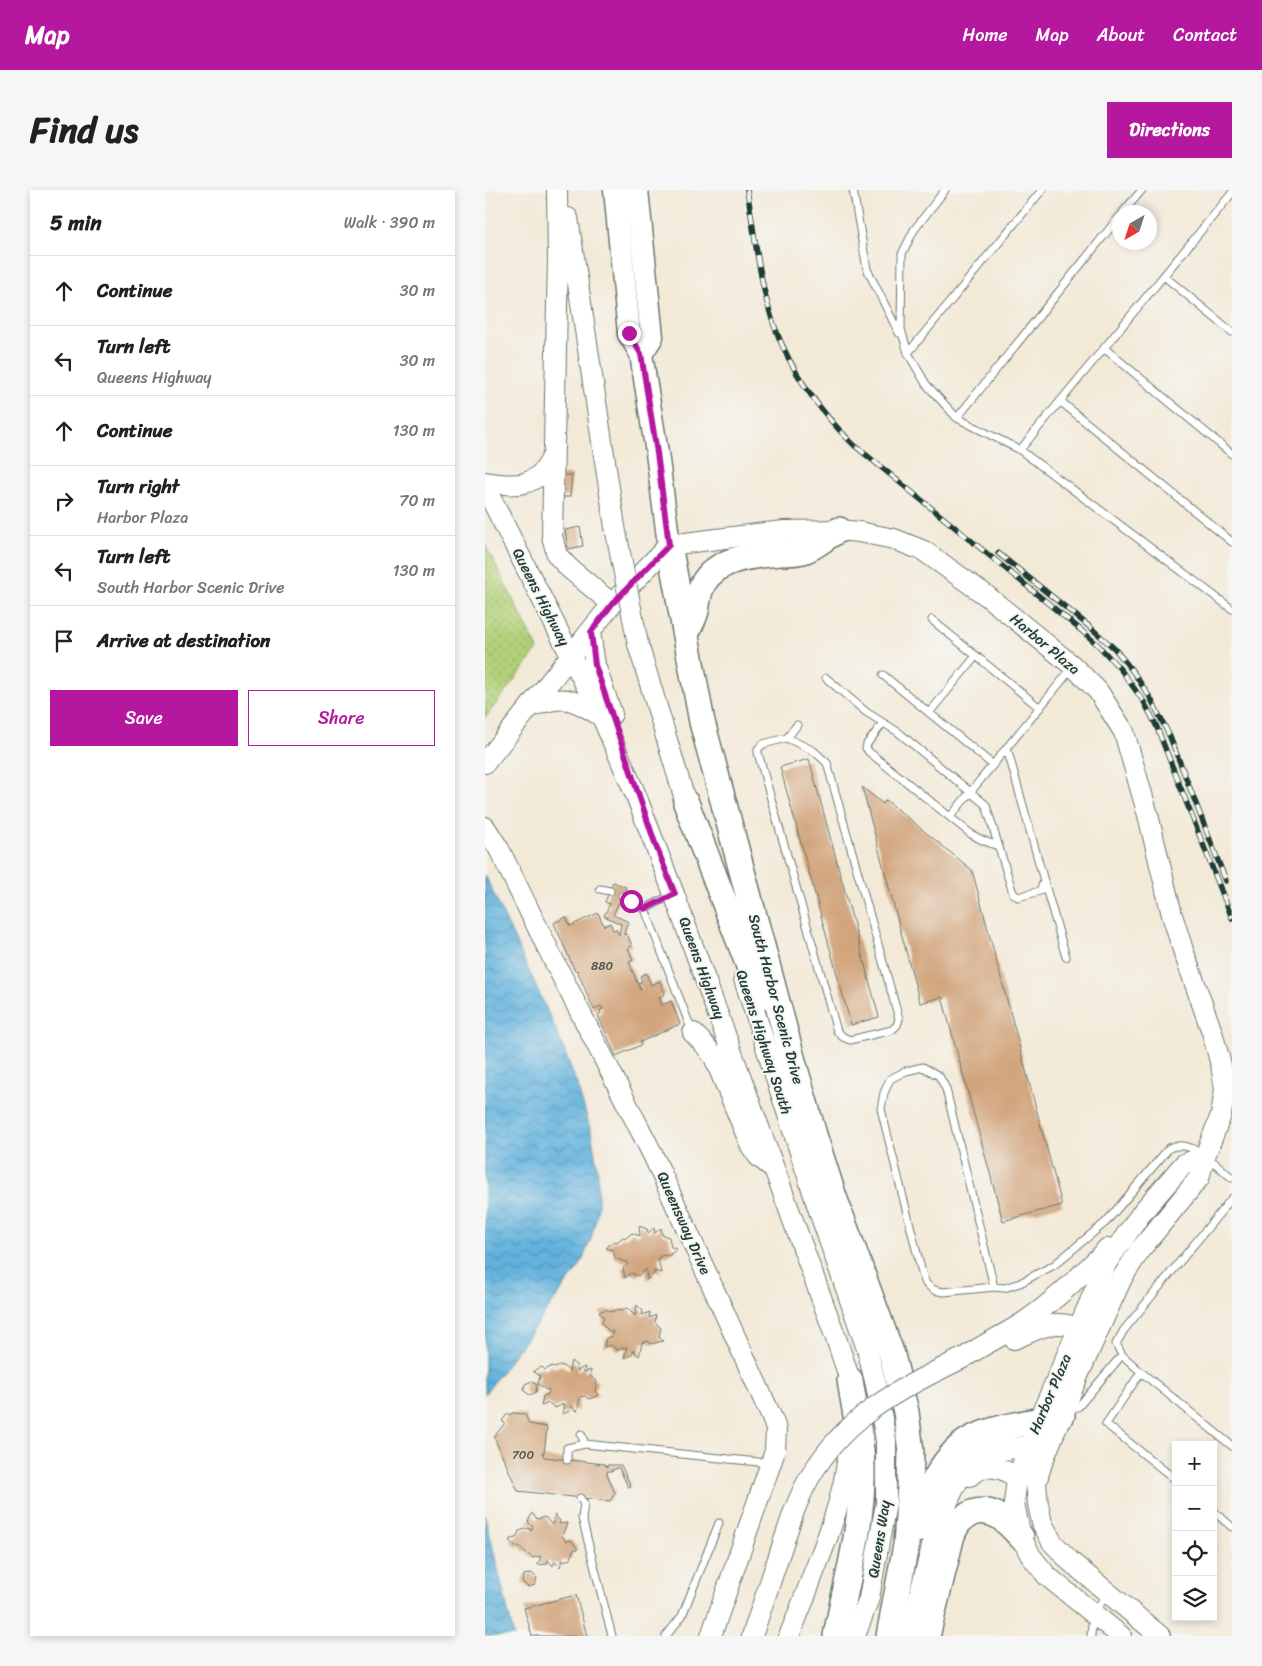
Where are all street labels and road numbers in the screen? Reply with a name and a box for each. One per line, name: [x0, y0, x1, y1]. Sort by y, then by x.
street label: Queens Highway: [505, 543, 577, 651]
street label: Harbor Plaza: [1004, 607, 1086, 682]
street label: South Harbor Scenic Drive: [741, 911, 811, 1088]
street label: Queens Highway: [671, 913, 733, 1023]
street label: Queens Highway South: [728, 966, 800, 1118]
street label: Queensway Drive: [650, 1167, 718, 1279]
street label: Harbor Plaza: [1021, 1349, 1079, 1438]
street label: Queens Way: [860, 1498, 898, 1580]

